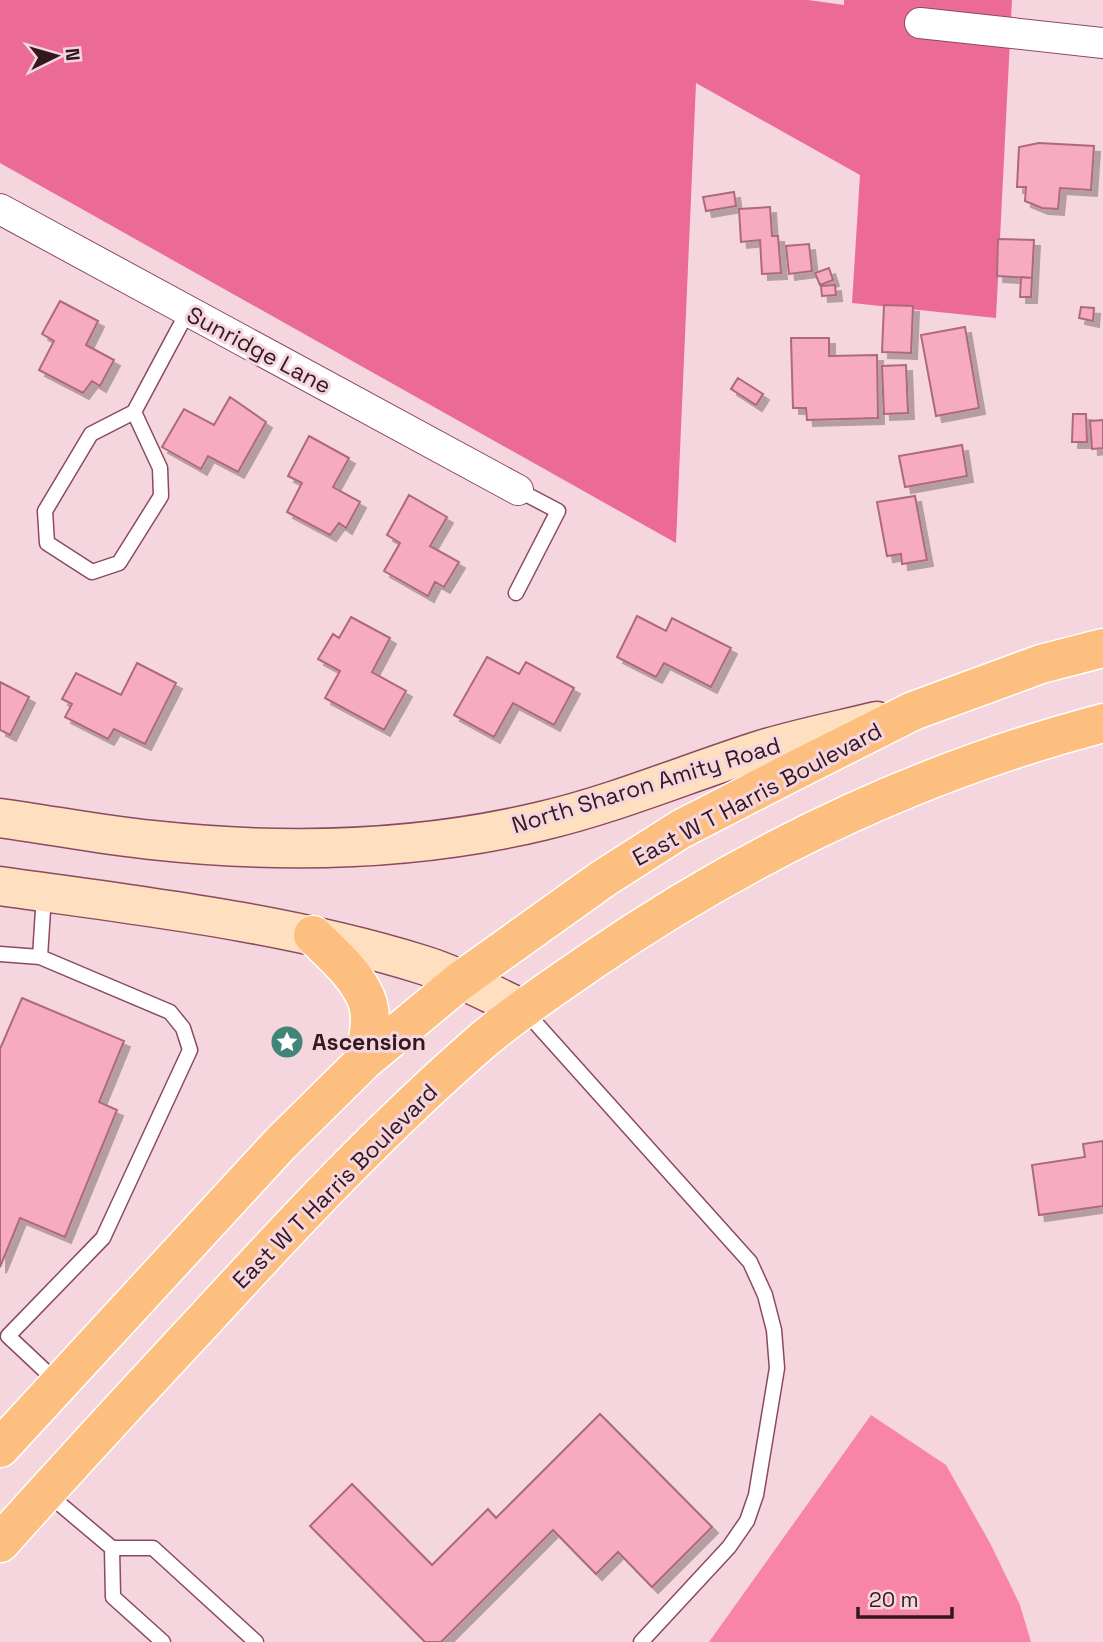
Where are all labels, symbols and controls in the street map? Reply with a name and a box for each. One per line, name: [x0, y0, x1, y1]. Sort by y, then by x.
north arrow: [21, 21, 91, 91]
text: N: [59, 47, 85, 62]
street label: Sunridge Lane: [182, 299, 336, 401]
street label: East W T Harris Boulevard: [627, 715, 887, 873]
street label: North Sharon Amity Road: [508, 730, 784, 840]
place icon: Ascension: [268, 1023, 306, 1061]
place label: Ascension: [312, 1027, 426, 1057]
street label: East W T Harris Boulevard: [226, 1077, 444, 1295]
scale bar: [858, 1576, 953, 1620]
text: 20 m: [869, 1586, 919, 1613]

